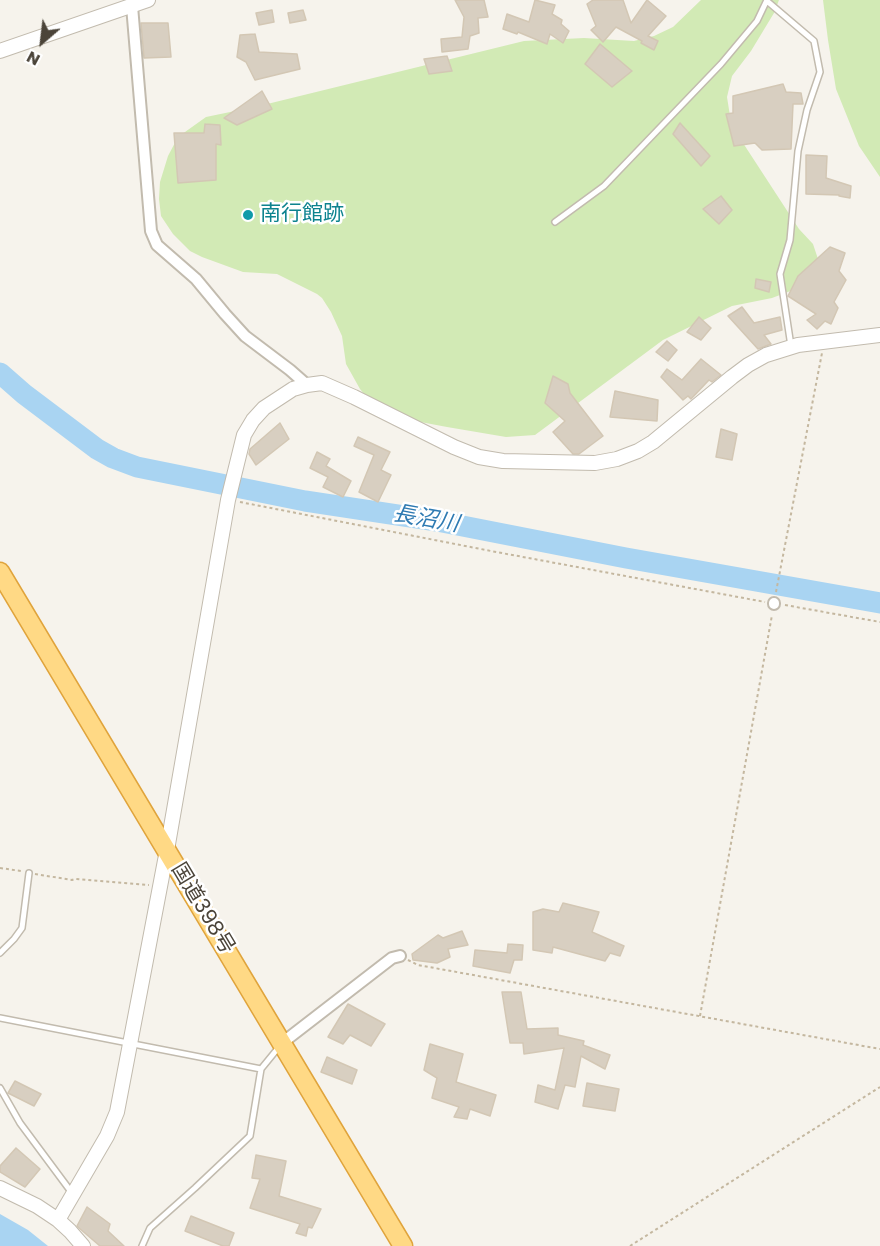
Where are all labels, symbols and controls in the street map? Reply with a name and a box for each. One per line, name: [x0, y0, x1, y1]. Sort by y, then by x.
north arrow: [12, 12, 72, 72]
text: N: [23, 45, 44, 71]
place label: 南行館跡: [260, 202, 344, 228]
marker: 南行館跡: [241, 208, 255, 222]
water label: 長沼川: [391, 501, 461, 539]
street label: 国道398号: [165, 859, 239, 959]

